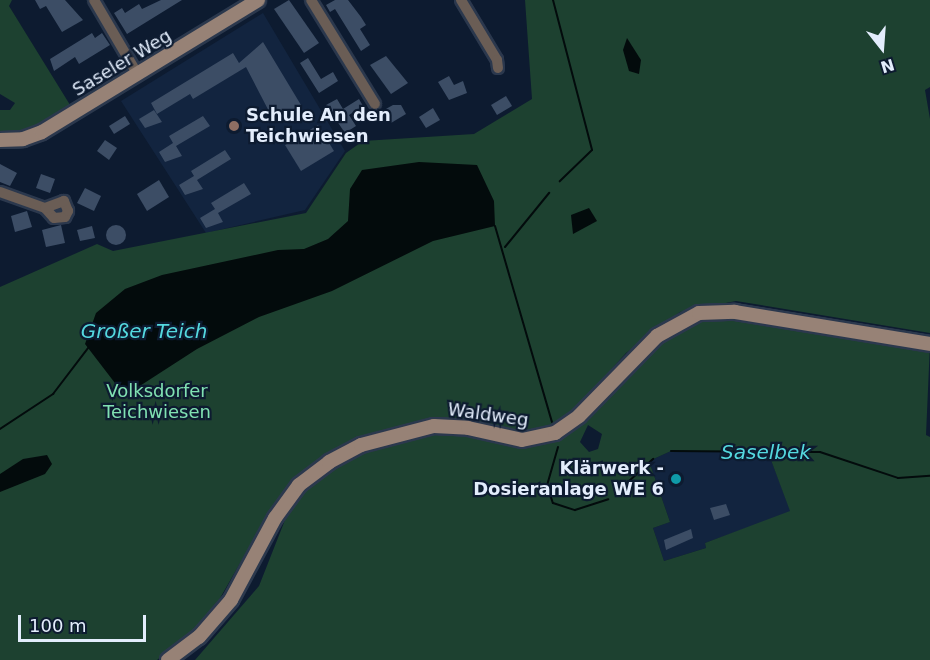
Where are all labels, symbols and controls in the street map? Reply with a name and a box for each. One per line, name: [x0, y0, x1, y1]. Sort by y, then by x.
north arrow: [852, 18, 912, 78]
street label: Saseler Weg: [69, 25, 175, 101]
text: N: [878, 55, 897, 77]
place label: Schule An den Teichwiesen: [246, 105, 391, 148]
marker: Schule An den Teichwiesen: [227, 119, 241, 133]
water label: Großer Teich: [81, 319, 207, 343]
park label: Volksdorfer Teichwiesen: [103, 381, 211, 424]
street label: Waldweg: [446, 399, 530, 431]
water label: Saselbek: [721, 440, 811, 464]
place label: Klärwerk - Dosieranlage WE 6: [473, 458, 664, 500]
marker: Klärwerk - Dosieranlage WE 6: [669, 472, 683, 486]
scale bar: [21, 603, 148, 641]
text: 100 m: [29, 615, 87, 636]

